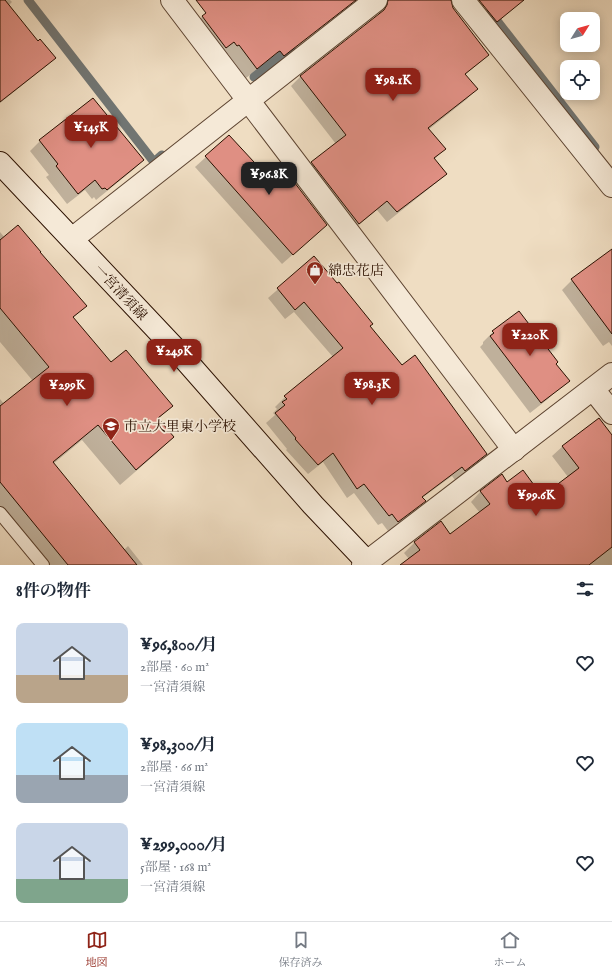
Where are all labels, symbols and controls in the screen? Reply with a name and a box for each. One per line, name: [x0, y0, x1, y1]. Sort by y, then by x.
north arrow: [560, 12, 600, 52]
map controls: [560, 12, 600, 100]
button: locate: [560, 60, 600, 100]
pin: ¥98.1K: [360, 68, 426, 102]
text: ¥98.1K: [374, 72, 412, 89]
pin: ¥145K: [63, 115, 119, 149]
text: ¥145K: [74, 119, 108, 136]
pin: ¥96.8K: [236, 162, 302, 196]
text: ¥96.8K: [250, 166, 288, 183]
shop icon: 綿忠花店: [305, 260, 325, 285]
street label: 一宮清須線: [90, 261, 151, 324]
place label: 綿忠花店: [328, 262, 384, 280]
pin: ¥220K: [502, 323, 558, 357]
text: ¥220K: [511, 327, 549, 344]
pin: ¥249K: [146, 339, 202, 373]
text: ¥249K: [155, 343, 193, 360]
pin: ¥98.3K: [339, 372, 405, 406]
pin: ¥299K: [39, 373, 95, 407]
text: ¥98.3K: [353, 376, 391, 393]
text: ¥299K: [49, 377, 85, 394]
school or university icon: 市立大里東小学校: [101, 416, 121, 441]
place label: 市立大里東小学校: [124, 418, 236, 436]
pin: ¥99.6K: [503, 483, 569, 517]
text: ¥99.6K: [517, 487, 555, 504]
icon: filters: [574, 578, 596, 600]
text: 8件の物件: [16, 581, 91, 602]
text: ¥96,800/月: [140, 635, 218, 656]
icon: home: [48, 639, 96, 687]
icon: heart: [574, 652, 596, 674]
text: 2部屋 · 60 m²: [140, 659, 209, 676]
text: 一宮清須線: [140, 679, 205, 696]
text: ¥98,300/月: [140, 735, 217, 756]
icon: home: [48, 739, 96, 787]
icon: heart: [574, 752, 596, 774]
text: 2部屋 · 66 m²: [140, 759, 208, 776]
text: 一宮清須線: [140, 779, 205, 796]
text: ¥299,000/月: [140, 835, 228, 856]
icon: home: [48, 839, 96, 887]
icon: heart: [574, 852, 596, 874]
text: 5部屋 · 168 m²: [140, 859, 211, 876]
text: 一宮清須線: [140, 879, 205, 896]
tab: 地図: [86, 929, 108, 970]
tab: 保存済み: [279, 929, 323, 970]
tab: ホーム: [494, 929, 527, 970]

